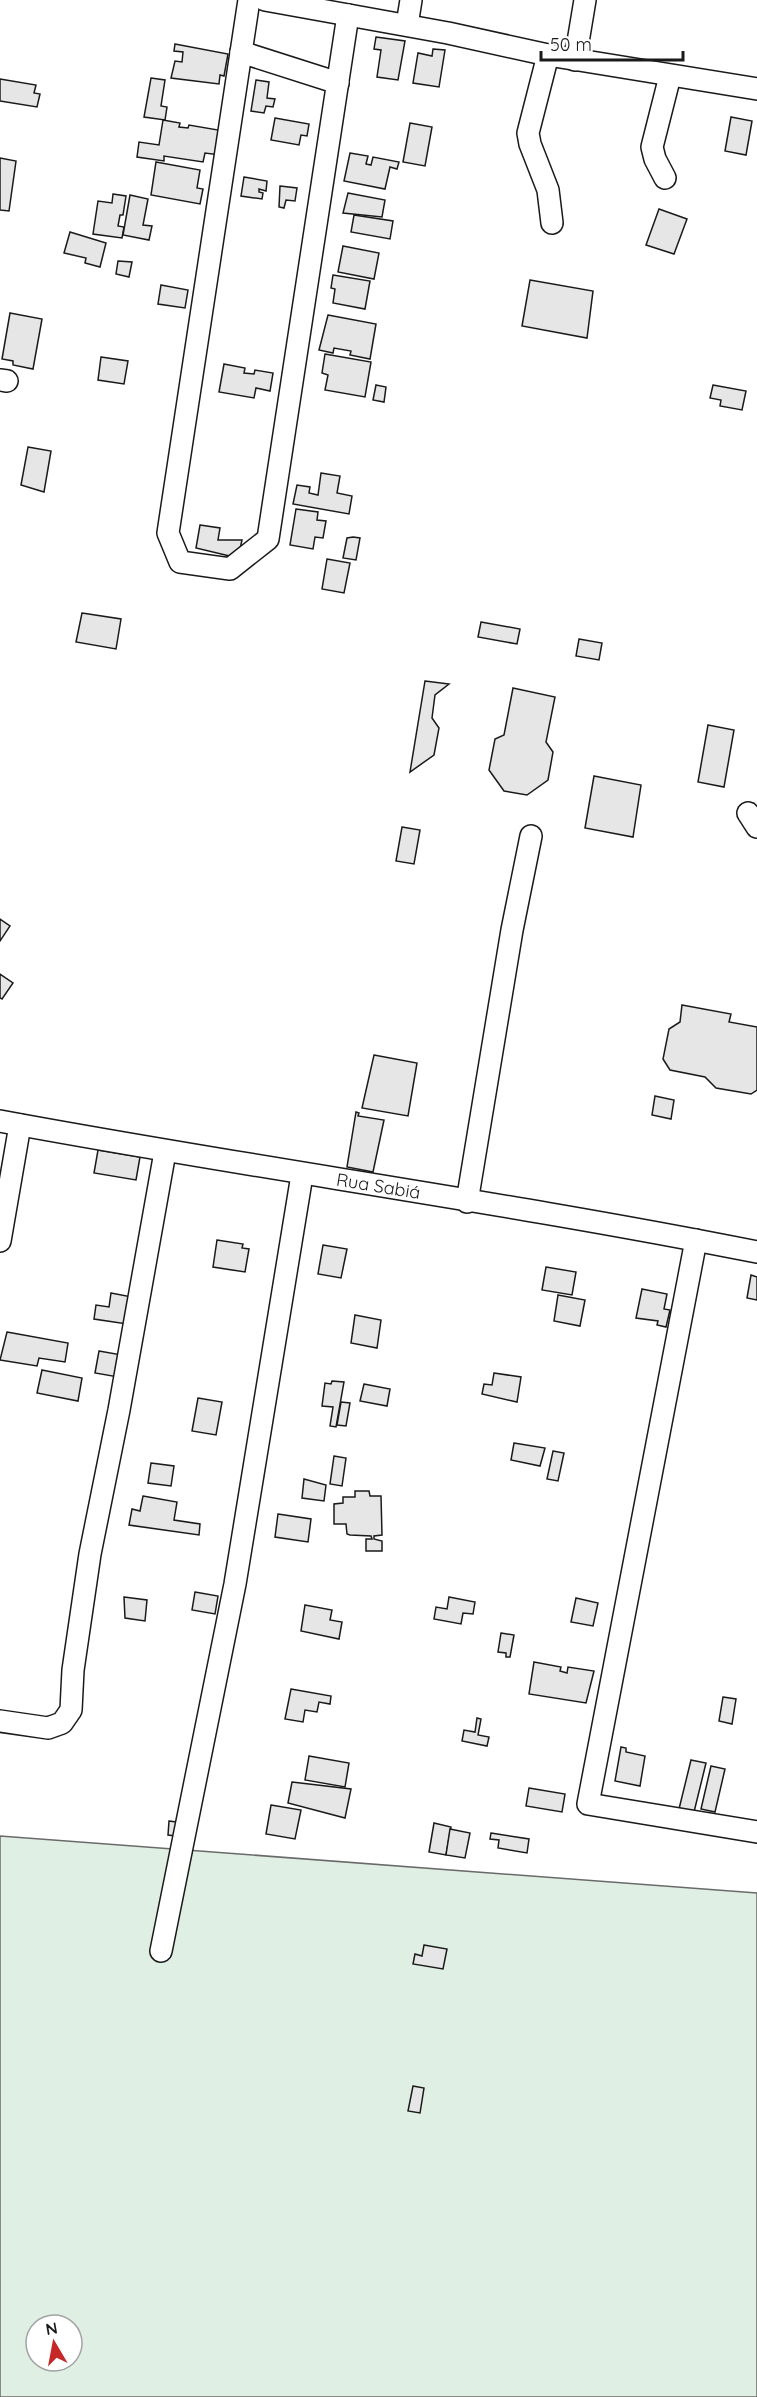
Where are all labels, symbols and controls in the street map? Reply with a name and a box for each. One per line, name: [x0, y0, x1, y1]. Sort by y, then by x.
scale bar: [541, 24, 684, 62]
text: 50 m: [550, 33, 592, 56]
street label: Rua Sabiá: [335, 1167, 422, 1204]
north arrow: [24, 2313, 84, 2373]
text: N: [44, 2317, 59, 2339]

